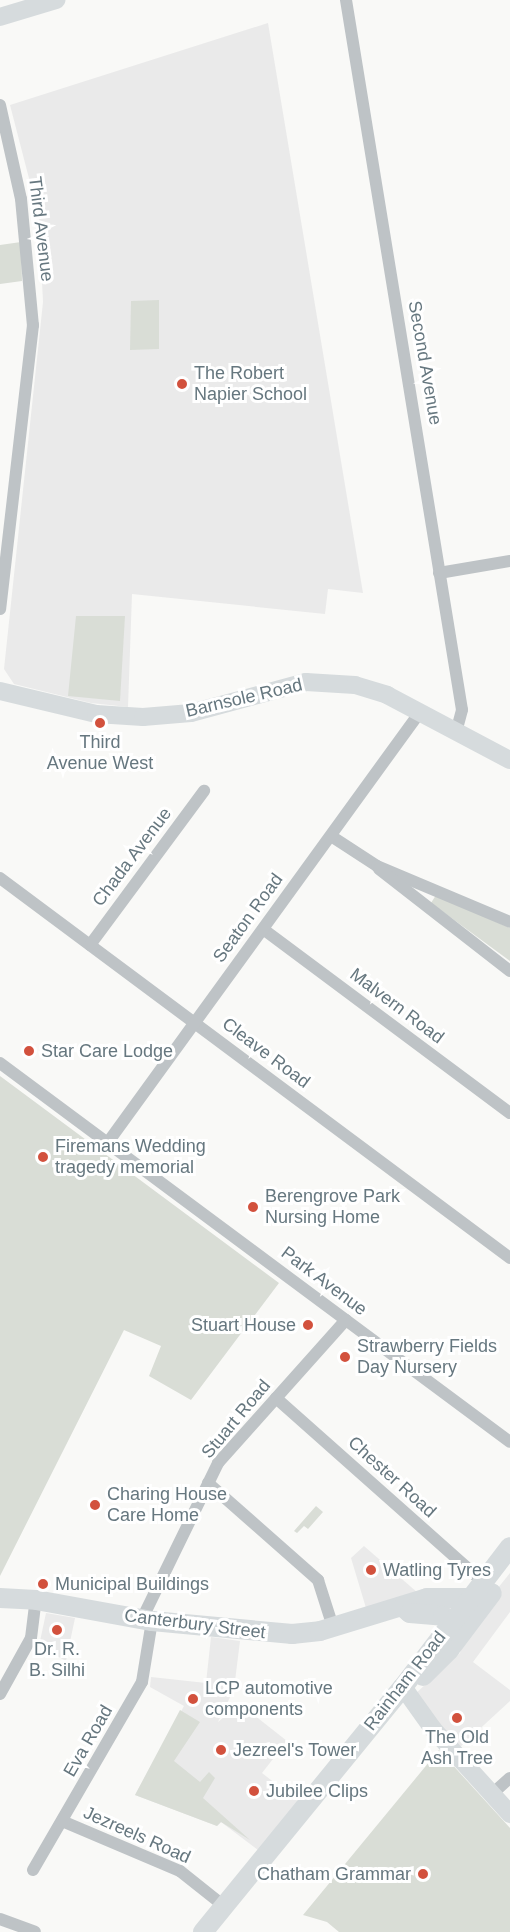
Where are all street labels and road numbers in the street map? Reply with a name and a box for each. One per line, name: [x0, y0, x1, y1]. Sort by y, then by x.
street label: Third Avenue: [24, 175, 58, 283]
street label: Second Avenue: [403, 299, 447, 427]
street label: Barnsole Road: [184, 674, 304, 722]
street label: Chada Avenue: [88, 803, 176, 911]
street label: Seaton Road: [208, 869, 288, 967]
street label: Malvern Road: [346, 964, 448, 1048]
street label: Cleave Road: [218, 1013, 314, 1093]
street label: Park Avenue: [276, 1241, 372, 1321]
street label: Stuart Road: [197, 1375, 275, 1463]
street label: Chester Road: [344, 1432, 440, 1522]
street label: Canterbury Street: [123, 1605, 267, 1643]
street label: Rainham Road: [360, 1627, 450, 1735]
street label: Eva Road: [59, 1701, 117, 1781]
street label: Jezreels Road: [80, 1802, 194, 1868]

